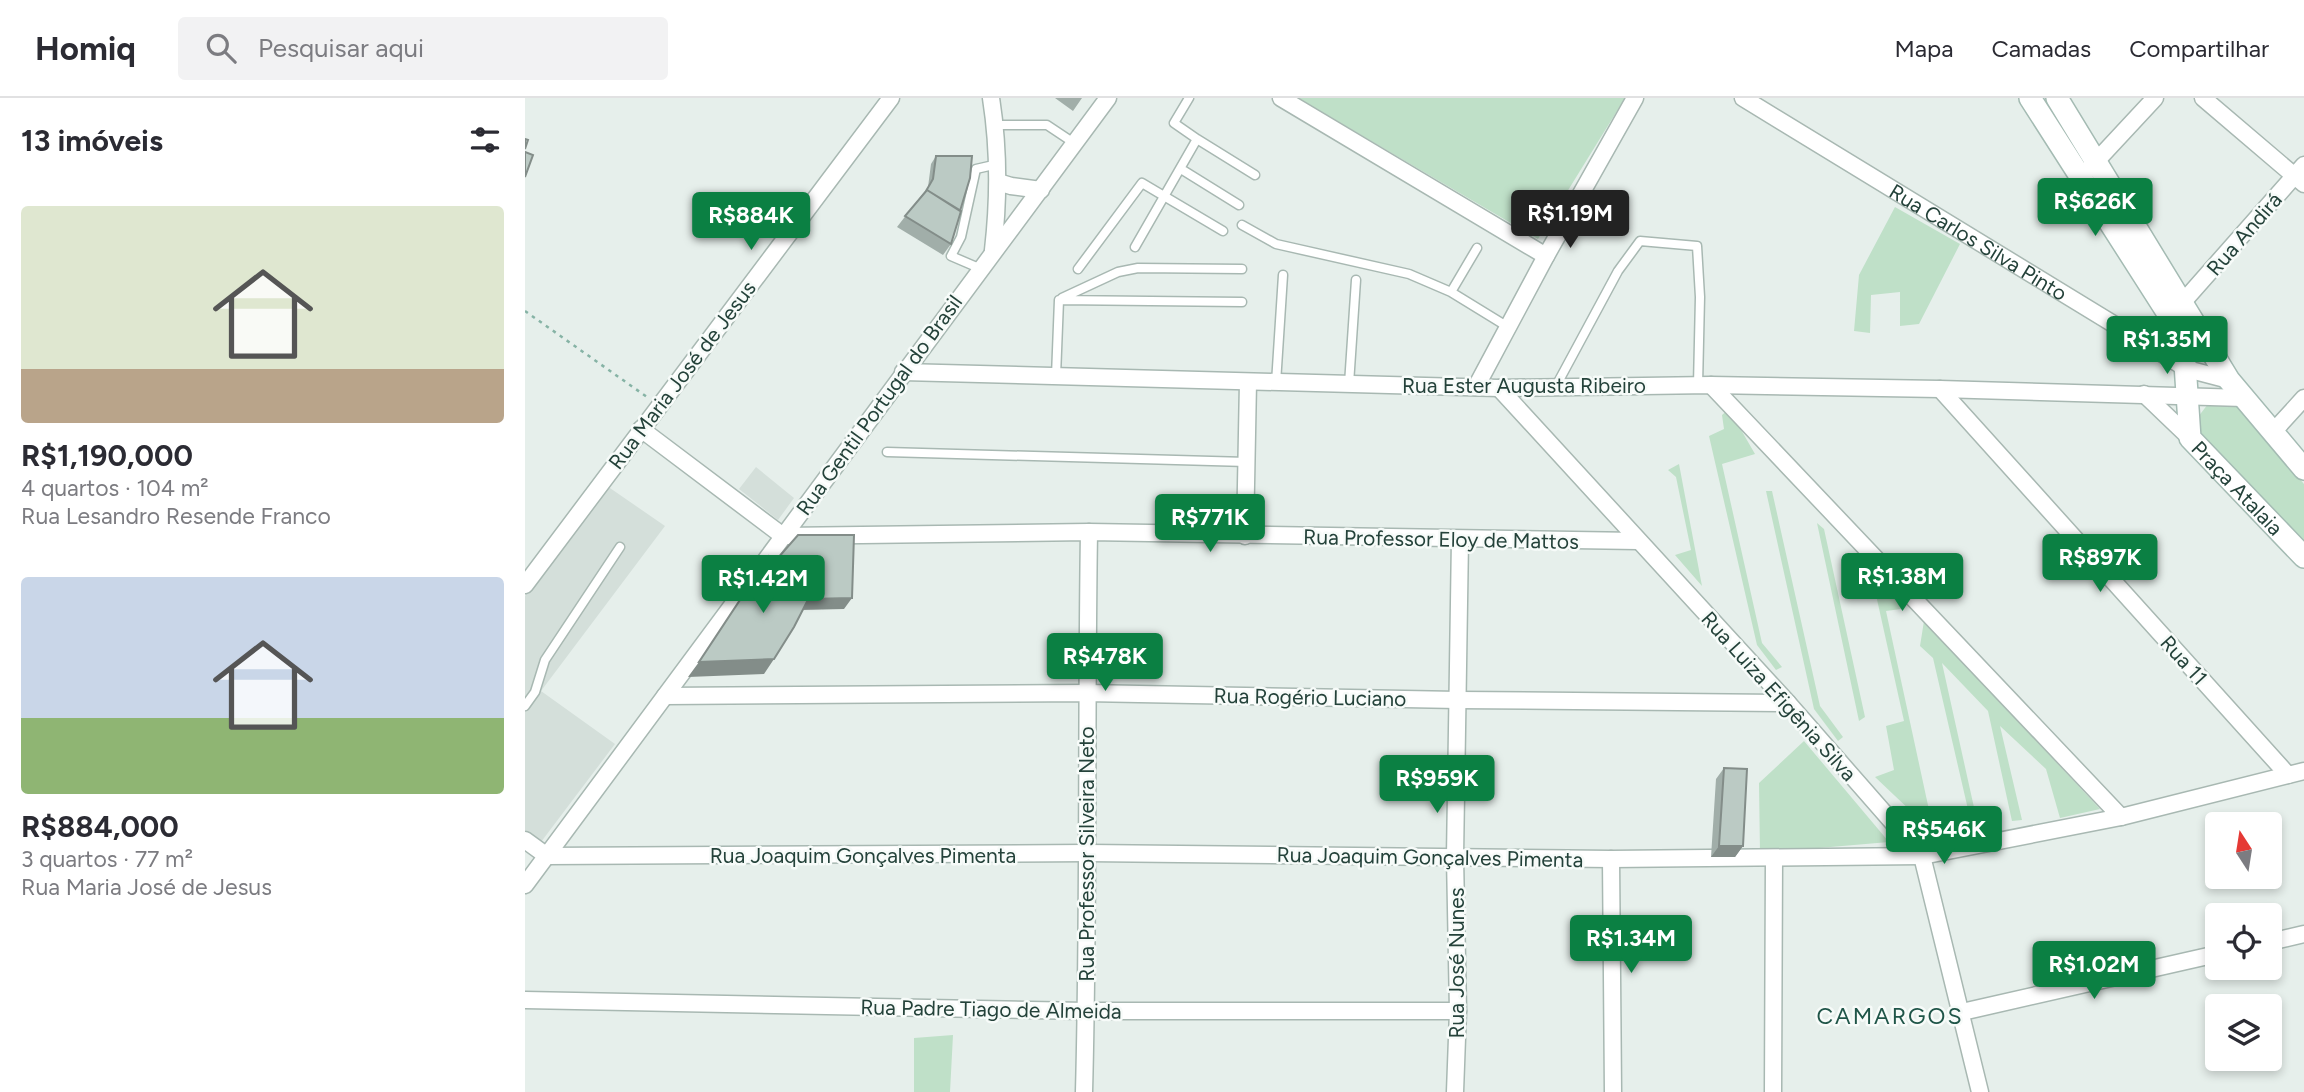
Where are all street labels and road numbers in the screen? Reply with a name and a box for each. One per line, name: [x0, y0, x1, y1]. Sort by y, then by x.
street label: Rua Carlos Silva Pinto: [1885, 178, 2072, 305]
street label: Rua Andirá: [2201, 187, 2287, 281]
street label: Rua Maria José de Jesus: [603, 276, 761, 474]
street label: Rua Gentil Portugal do Brasil: [791, 290, 967, 520]
street label: Rua Ester Augusta Ribeiro: [1402, 373, 1646, 398]
street label: Praça Atalaia: [2187, 435, 2288, 540]
street label: Rua Professor Eloy de Mattos: [1303, 524, 1579, 554]
street label: Rua Luiza Efigênia Silva: [1696, 606, 1862, 786]
street label: Rua 11: [2155, 630, 2213, 690]
street label: Rua Rogério Luciano: [1213, 683, 1407, 711]
street label: Rua Professor Silveira Neto: [1074, 726, 1099, 982]
street label: Rua Joaquim Gonçalves Pimenta: [1277, 842, 1583, 872]
street label: Rua Joaquim Gonçalves Pimenta: [710, 843, 1016, 868]
street label: Rua José Nunes: [1444, 887, 1469, 1039]
street label: Rua Padre Tiago de Almeida: [860, 994, 1122, 1024]

